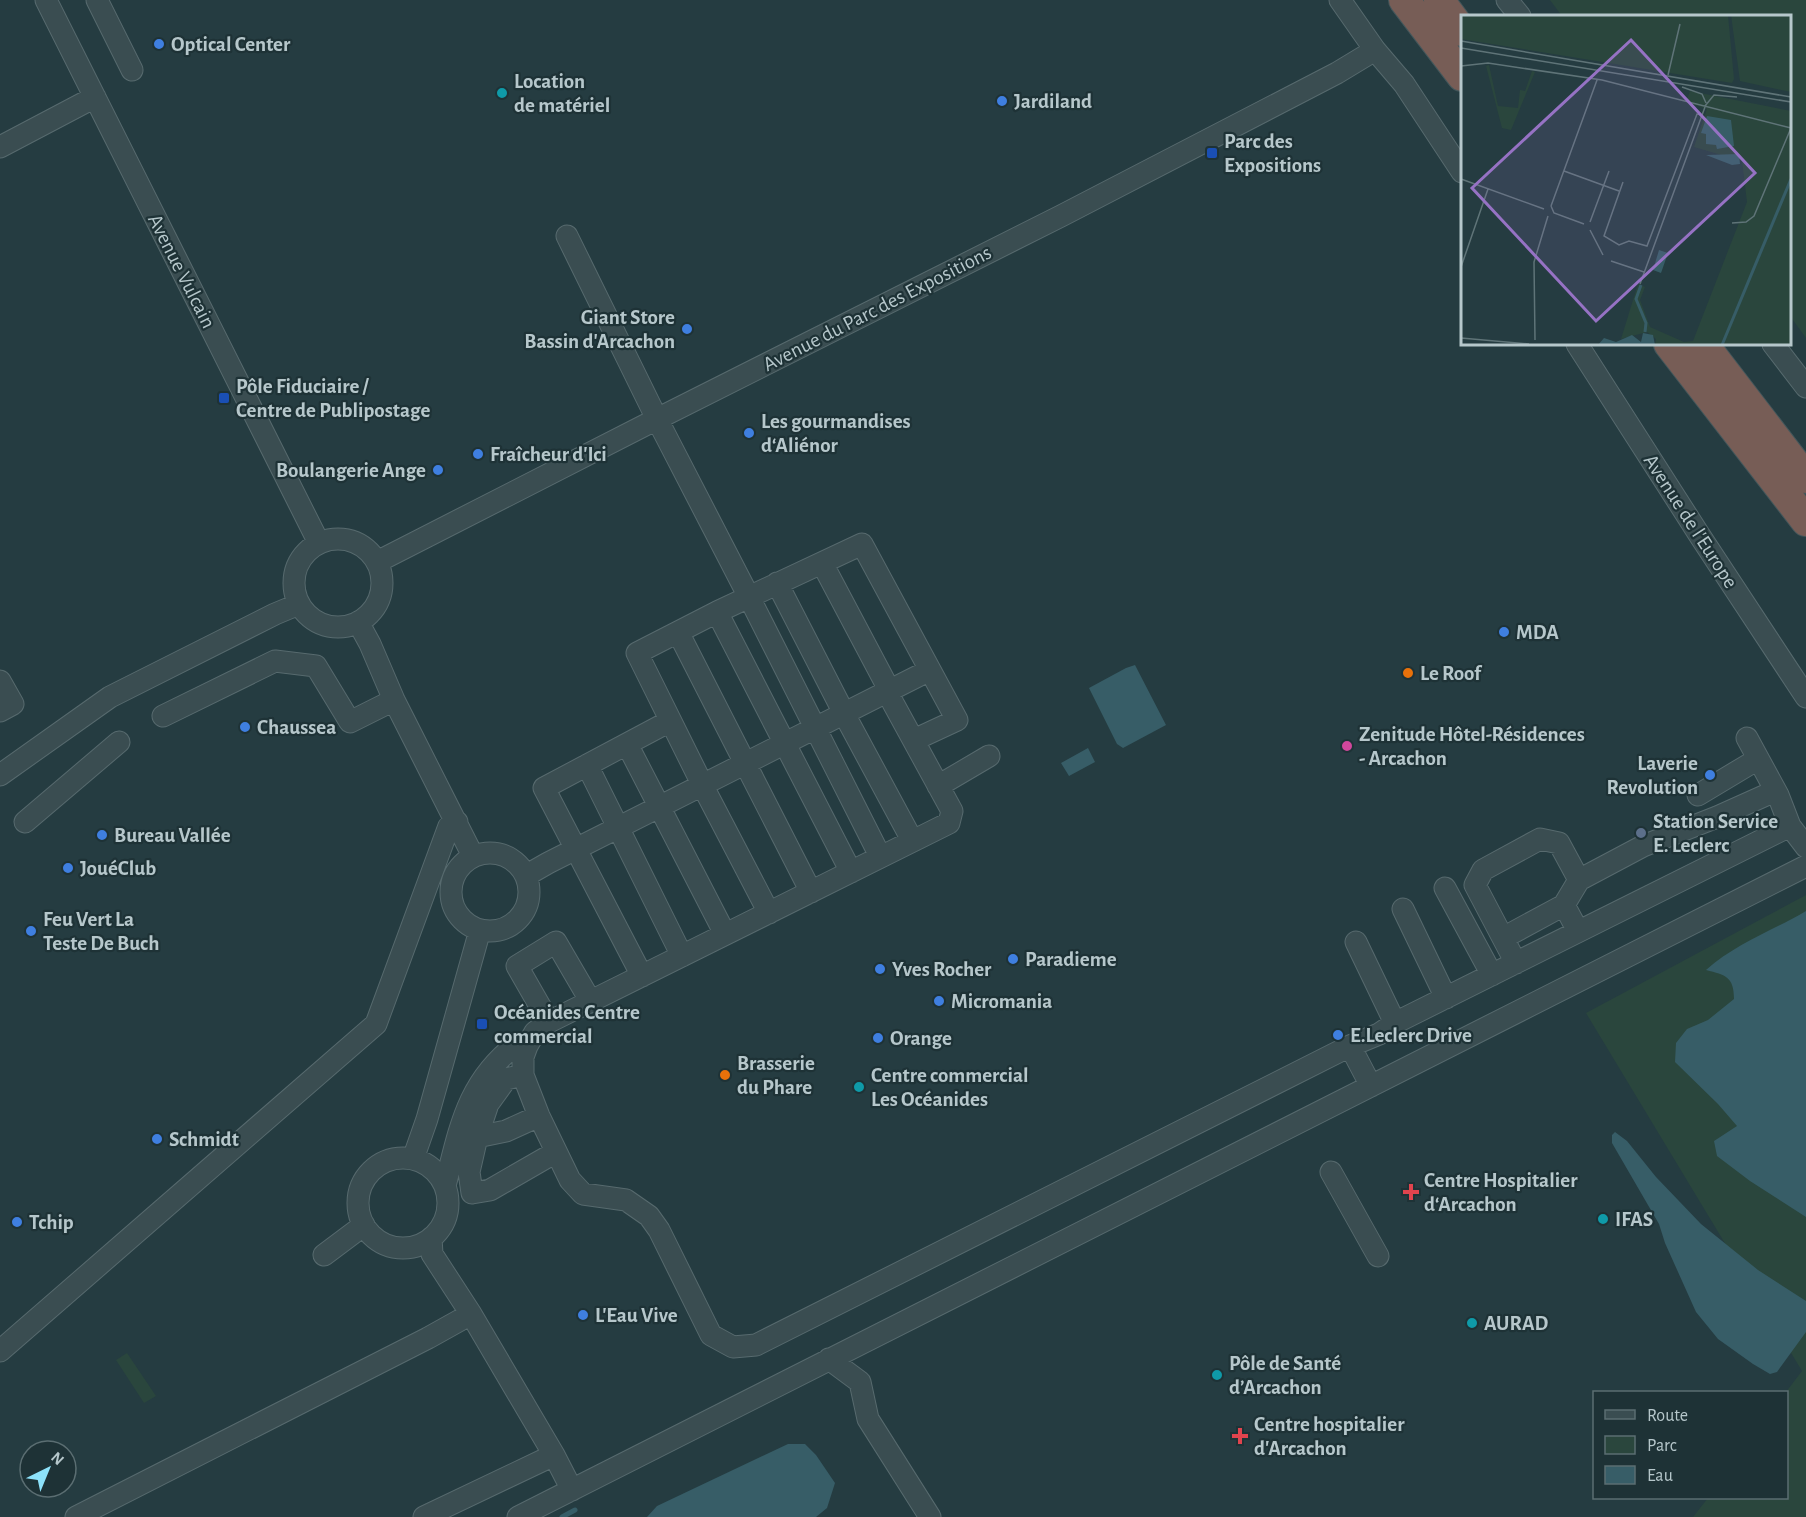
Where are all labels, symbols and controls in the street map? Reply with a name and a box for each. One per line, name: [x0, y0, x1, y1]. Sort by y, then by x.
inset map: [1461, 15, 1791, 345]
place label: Optical Center: [171, 34, 291, 55]
marker: Optical Center: [152, 37, 166, 51]
place label: Location de matériel: [514, 71, 610, 116]
marker: Location de matériel: [495, 86, 509, 100]
place label: Jardiland: [1014, 91, 1092, 112]
marker: Jardiland: [995, 94, 1009, 108]
place label: Parc des Expositions: [1224, 131, 1321, 176]
marker: Parc des Expositions: [1205, 146, 1219, 160]
street label: Avenue Vulcain: [144, 211, 219, 332]
street label: Avenue du Parc des Expositions: [760, 242, 995, 375]
place label: Giant Store Bassin d'Arcachon: [524, 307, 675, 352]
marker: Giant Store Bassin d'Arcachon: [680, 322, 694, 336]
place label: Pôle Fiduciaire / Centre de Publipostage: [236, 376, 430, 421]
marker: Pôle Fiduciaire / Centre de Publipostage: [217, 391, 231, 405]
place label: Les gourmandises d‘Aliénor: [761, 411, 911, 456]
marker: Les gourmandises d‘Aliénor: [742, 426, 756, 440]
place label: Fraîcheur d'Ici: [490, 444, 607, 465]
marker: Fraîcheur d'Ici: [471, 447, 485, 461]
street label: Avenue de l'Europe: [1640, 451, 1742, 592]
place label: Boulangerie Ange: [276, 460, 426, 481]
marker: Boulangerie Ange: [431, 463, 445, 477]
place label: MDA: [1516, 622, 1559, 643]
marker: MDA: [1497, 625, 1511, 639]
place label: Le Roof: [1420, 663, 1483, 684]
marker: Le Roof: [1401, 666, 1415, 680]
place label: Chaussea: [257, 717, 336, 738]
marker: Chaussea: [238, 720, 252, 734]
place label: Zenitude Hôtel-Résidences - Arcachon: [1359, 724, 1585, 769]
marker: Zenitude Hôtel-Résidences - Arcachon: [1340, 739, 1354, 753]
place label: Laverie Revolution: [1607, 753, 1698, 798]
marker: Laverie Revolution: [1703, 768, 1717, 782]
place label: Station Service E. Leclerc: [1653, 811, 1778, 856]
place label: Bureau Vallée: [114, 825, 231, 846]
marker: Station Service E. Leclerc: [1634, 826, 1648, 840]
marker: Bureau Vallée: [95, 828, 109, 842]
place label: JouéClub: [80, 858, 156, 879]
marker: JouéClub: [61, 861, 75, 875]
place label: Feu Vert La Teste De Buch: [43, 909, 159, 954]
marker: Feu Vert La Teste De Buch: [24, 924, 38, 938]
place label: Paradieme: [1025, 949, 1117, 970]
marker: Paradieme: [1006, 952, 1020, 966]
place label: Yves Rocher: [892, 959, 992, 980]
marker: Yves Rocher: [873, 962, 887, 976]
place label: Micromania: [951, 991, 1052, 1012]
marker: Micromania: [932, 994, 946, 1008]
place label: Océanides Centre commercial: [494, 1002, 640, 1047]
marker: Océanides Centre commercial: [475, 1017, 489, 1031]
place label: E.Leclerc Drive: [1350, 1025, 1472, 1046]
place label: Orange: [890, 1028, 952, 1049]
marker: E.Leclerc Drive: [1331, 1028, 1345, 1042]
marker: Orange: [871, 1031, 885, 1045]
place label: Brasserie du Phare: [737, 1053, 815, 1098]
place label: Centre commercial Les Océanides: [871, 1065, 1029, 1110]
marker: Brasserie du Phare: [718, 1068, 732, 1082]
marker: Centre commercial Les Océanides: [852, 1080, 866, 1094]
place label: Schmidt: [169, 1129, 239, 1150]
marker: Schmidt: [150, 1132, 164, 1146]
place label: Centre Hospitalier d‘Arcachon: [1424, 1170, 1578, 1215]
marker: Centre Hospitalier d‘Arcachon: [1402, 1183, 1420, 1201]
place label: IFAS: [1615, 1209, 1653, 1230]
place label: Tchip: [29, 1212, 74, 1233]
marker: IFAS: [1596, 1212, 1610, 1226]
marker: Tchip: [10, 1215, 24, 1229]
place label: L'Eau Vive: [595, 1305, 678, 1326]
marker: L'Eau Vive: [576, 1308, 590, 1322]
place label: AURAD: [1484, 1313, 1549, 1334]
marker: AURAD: [1465, 1316, 1479, 1330]
place label: Pôle de Santé d’Arcachon: [1229, 1353, 1341, 1398]
marker: Pôle de Santé d’Arcachon: [1210, 1368, 1224, 1382]
legend: [1593, 1391, 1788, 1499]
text: Route: [1647, 1407, 1688, 1425]
place label: Centre hospitalier d'Arcachon: [1254, 1414, 1405, 1459]
marker: Centre hospitalier d'Arcachon: [1231, 1427, 1249, 1445]
text: Parc: [1647, 1437, 1677, 1455]
north arrow: [18, 1439, 78, 1499]
text: N: [48, 1449, 67, 1468]
text: Eau: [1647, 1467, 1673, 1485]

